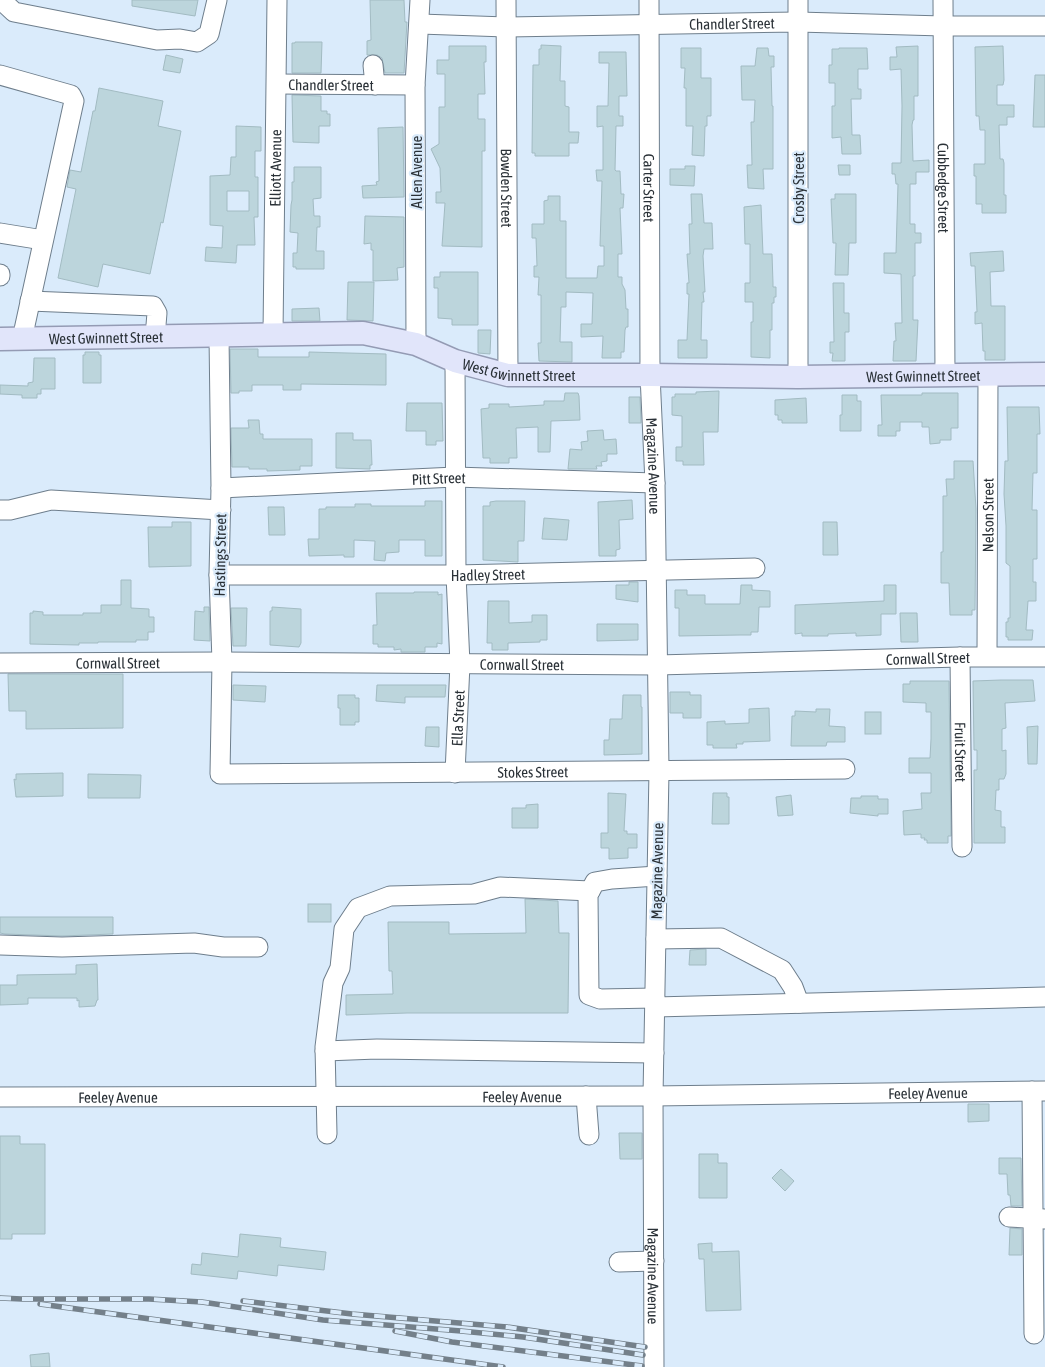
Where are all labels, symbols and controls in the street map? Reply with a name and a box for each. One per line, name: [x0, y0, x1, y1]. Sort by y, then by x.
street label: Chandler Street: [689, 14, 775, 32]
street label: Chandler Street: [288, 76, 374, 93]
street label: Elliott Avenue: [266, 129, 284, 207]
street label: Allen Avenue: [408, 135, 425, 208]
street label: Cubbedge Street: [935, 143, 953, 233]
street label: Bowden Street: [498, 148, 516, 228]
street label: Crosby Street: [790, 152, 807, 224]
street label: Carter Street: [641, 154, 658, 222]
street label: West Gwinnett Street: [49, 328, 163, 347]
street label: West Gwinnett Street: [461, 355, 576, 384]
street label: West Gwinnett Street: [866, 366, 981, 385]
street label: Magazine Avenue: [643, 417, 664, 515]
street label: Pitt Street: [411, 468, 466, 488]
street label: Nelson Street: [979, 478, 996, 552]
street label: Hastings Street: [211, 513, 229, 597]
street label: Hadley Street: [451, 565, 525, 584]
street label: Cornwall Street: [886, 649, 970, 667]
street label: Cornwall Street: [76, 654, 160, 671]
street label: Cornwall Street: [480, 655, 564, 673]
street label: Ella Street: [448, 690, 467, 747]
street label: Fruit Street: [952, 722, 970, 782]
street label: Stokes Street: [497, 763, 568, 780]
street label: Magazine Avenue: [648, 822, 666, 919]
street label: Feeley Avenue: [888, 1083, 968, 1101]
street label: Feeley Avenue: [78, 1088, 158, 1105]
street label: Feeley Avenue: [482, 1088, 562, 1105]
street label: Magazine Avenue: [645, 1227, 662, 1324]

